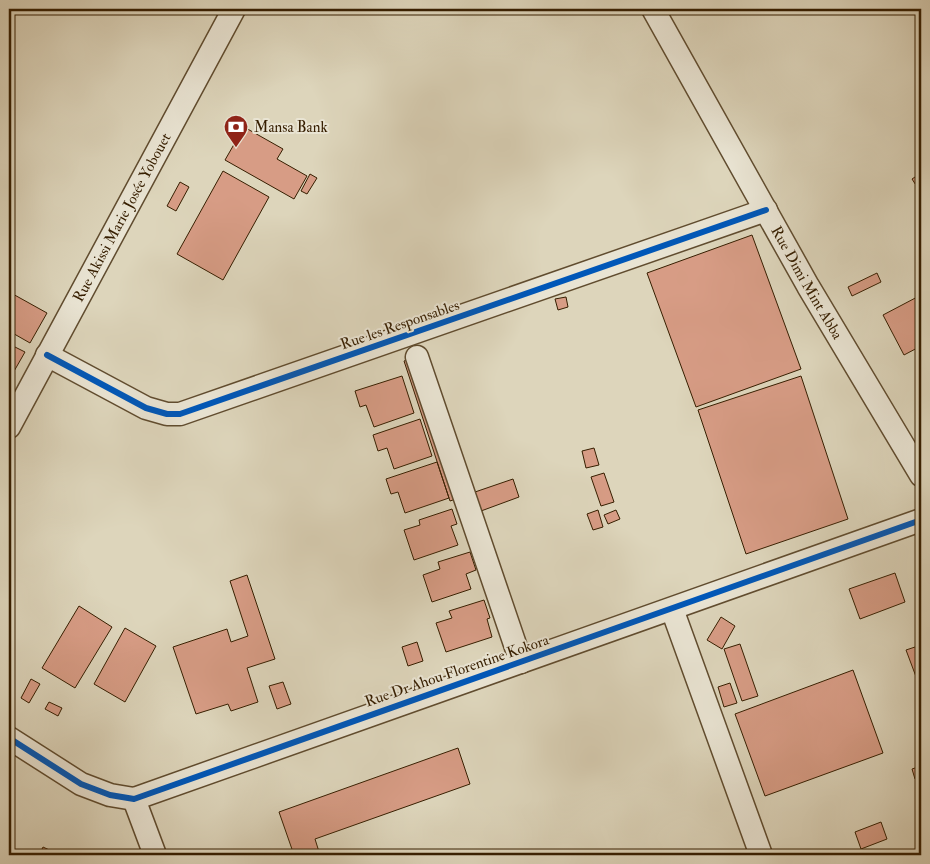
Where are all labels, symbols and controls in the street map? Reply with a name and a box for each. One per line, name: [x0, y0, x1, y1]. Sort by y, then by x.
bank icon: Mansa Bank: [223, 114, 249, 148]
place label: Mansa Bank: [254, 118, 328, 137]
street label: Rue Akissi Marie Josée Yobouet: [69, 130, 175, 305]
street label: Rue Dimi Mint Abba: [767, 223, 848, 343]
street label: Rue les Responsables: [338, 296, 462, 355]
street label: Rue Dr Ahou Florentine Kokora: [362, 630, 552, 711]

